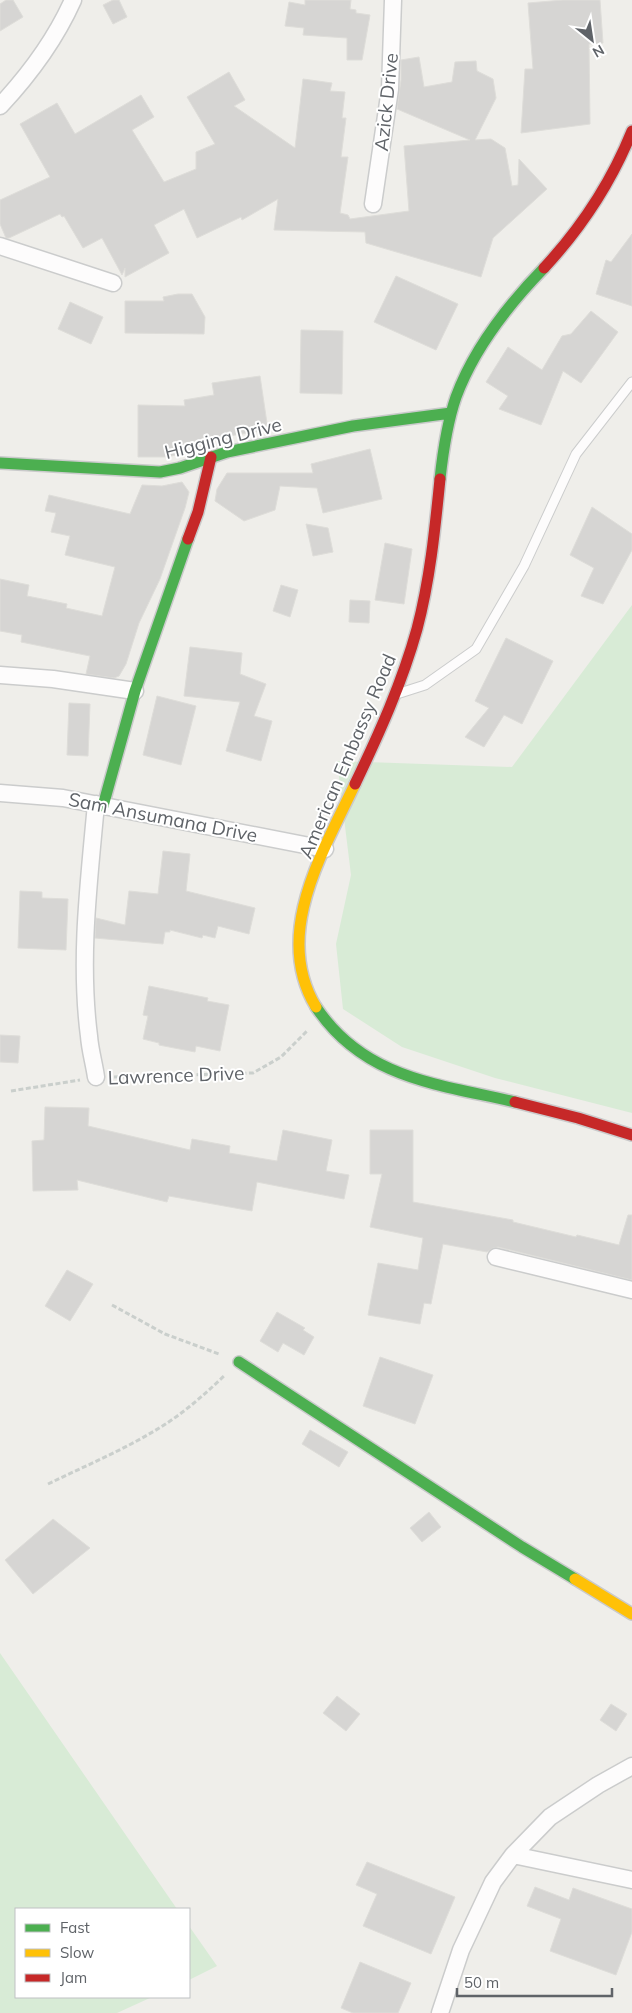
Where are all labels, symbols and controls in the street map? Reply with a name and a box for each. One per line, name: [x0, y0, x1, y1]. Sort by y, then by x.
north arrow: [567, 15, 617, 65]
text: N: [589, 41, 608, 62]
street label: Azick Drive: [369, 52, 403, 152]
street label: Higging Drive: [162, 412, 284, 464]
street label: American Embassy Road: [293, 650, 401, 862]
street label: Sam Ansumana Drive: [67, 787, 259, 847]
street label: Lawrence Drive: [107, 1061, 245, 1089]
legend: [15, 1908, 190, 1998]
text: Fast: [60, 1918, 90, 1937]
text: Slow: [60, 1943, 94, 1962]
scale bar: [457, 1966, 612, 1998]
text: Jam: [60, 1968, 87, 1987]
text: 50 m: [464, 1973, 499, 1992]

